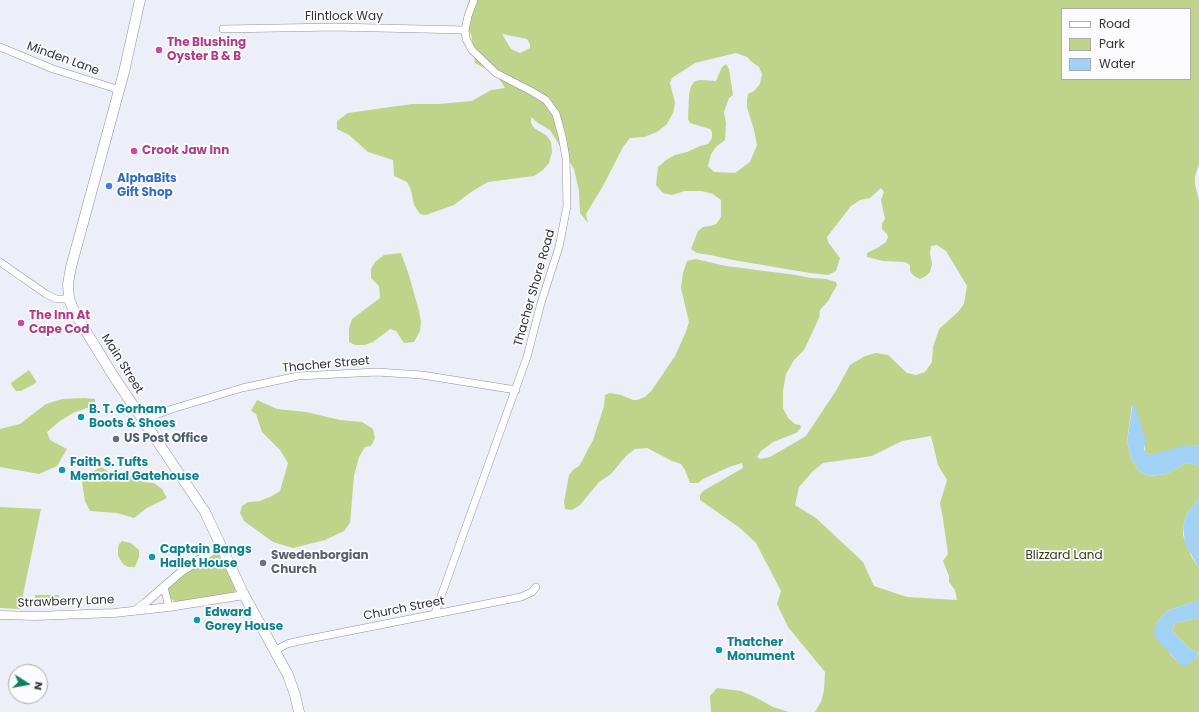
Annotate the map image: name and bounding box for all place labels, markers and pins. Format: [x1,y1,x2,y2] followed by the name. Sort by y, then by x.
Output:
[167,36,246,64] place label: The Blushing Oyster B & B
[154,45,164,55] marker: The Blushing Oyster B & B
[142,144,229,158] place label: Crook Jaw Inn
[129,146,139,156] marker: Crook Jaw Inn
[117,172,177,200] place label: AlphaBits Gift Shop
[104,181,114,191] marker: AlphaBits Gift Shop
[29,309,90,337] place label: The Inn At Cape Cod
[16,318,26,328] marker: The Inn At Cape Cod
[89,403,176,431] place label: B. T. Gorham Boots & Shoes
[76,412,86,422] marker: B. T. Gorham Boots & Shoes
[124,432,208,446] place label: US Post Office
[111,434,121,444] marker: US Post Office
[70,456,199,484] place label: Faith S. Tufts Memorial Gatehouse
[57,465,67,475] marker: Faith S. Tufts Memorial Gatehouse
[160,543,252,571] place label: Captain Bangs Hallet House
[271,549,369,577] place label: Swedenborgian Church
[147,552,157,562] marker: Captain Bangs Hallet House
[258,558,268,568] marker: Swedenborgian Church
[205,606,283,634] place label: Edward Gorey House
[192,615,202,625] marker: Edward Gorey House
[727,636,795,664] place label: Thatcher Monument
[714,645,724,655] marker: Thatcher Monument

